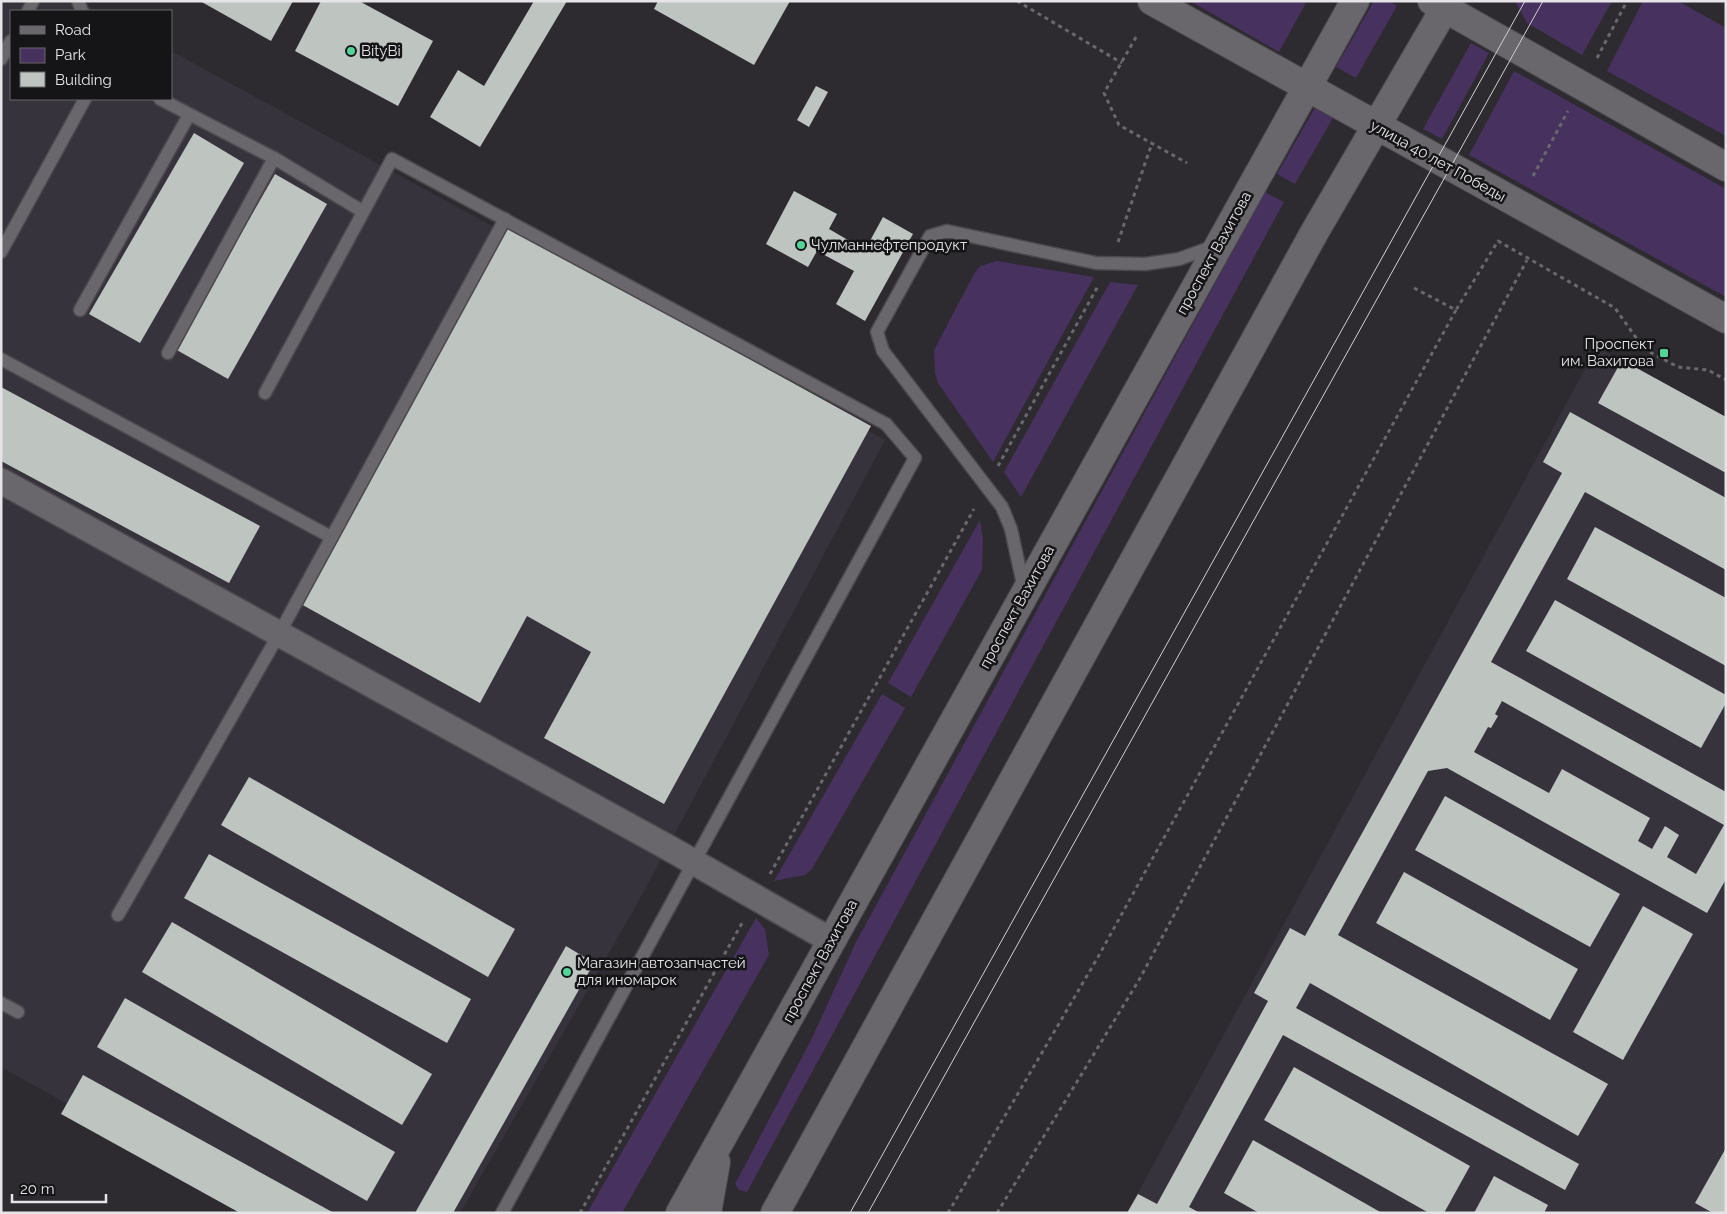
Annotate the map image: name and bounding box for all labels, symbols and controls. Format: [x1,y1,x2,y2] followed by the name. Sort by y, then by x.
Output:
[10,10,172,100] legend
[55,21,91,39] text: Road
[361,42,401,60] place label: BityBi
[345,45,357,57] marker: BityBi
[55,46,86,64] text: Park
[55,71,112,89] text: Building
[1367,116,1509,206] street label: улица 40 лет Победы
[1173,188,1255,318] street label: проспект Вахитова
[811,236,967,254] place label: Чулманнефтепродукт
[795,239,807,251] marker: Чулманнефтепродукт
[1561,335,1654,370] place label: Проспект им. Вахитова
[1658,347,1670,359] marker: Проспект им. Вахитова
[976,542,1058,672] street label: проспект Вахитова
[779,896,861,1026] street label: проспект Вахитова
[577,954,746,989] place label: Магазин автозапчастей для иномарок
[561,966,573,978] marker: Магазин автозапчастей для иномарок
[12,1172,106,1204] scale bar
[20,1180,55,1198] text: 20 m

